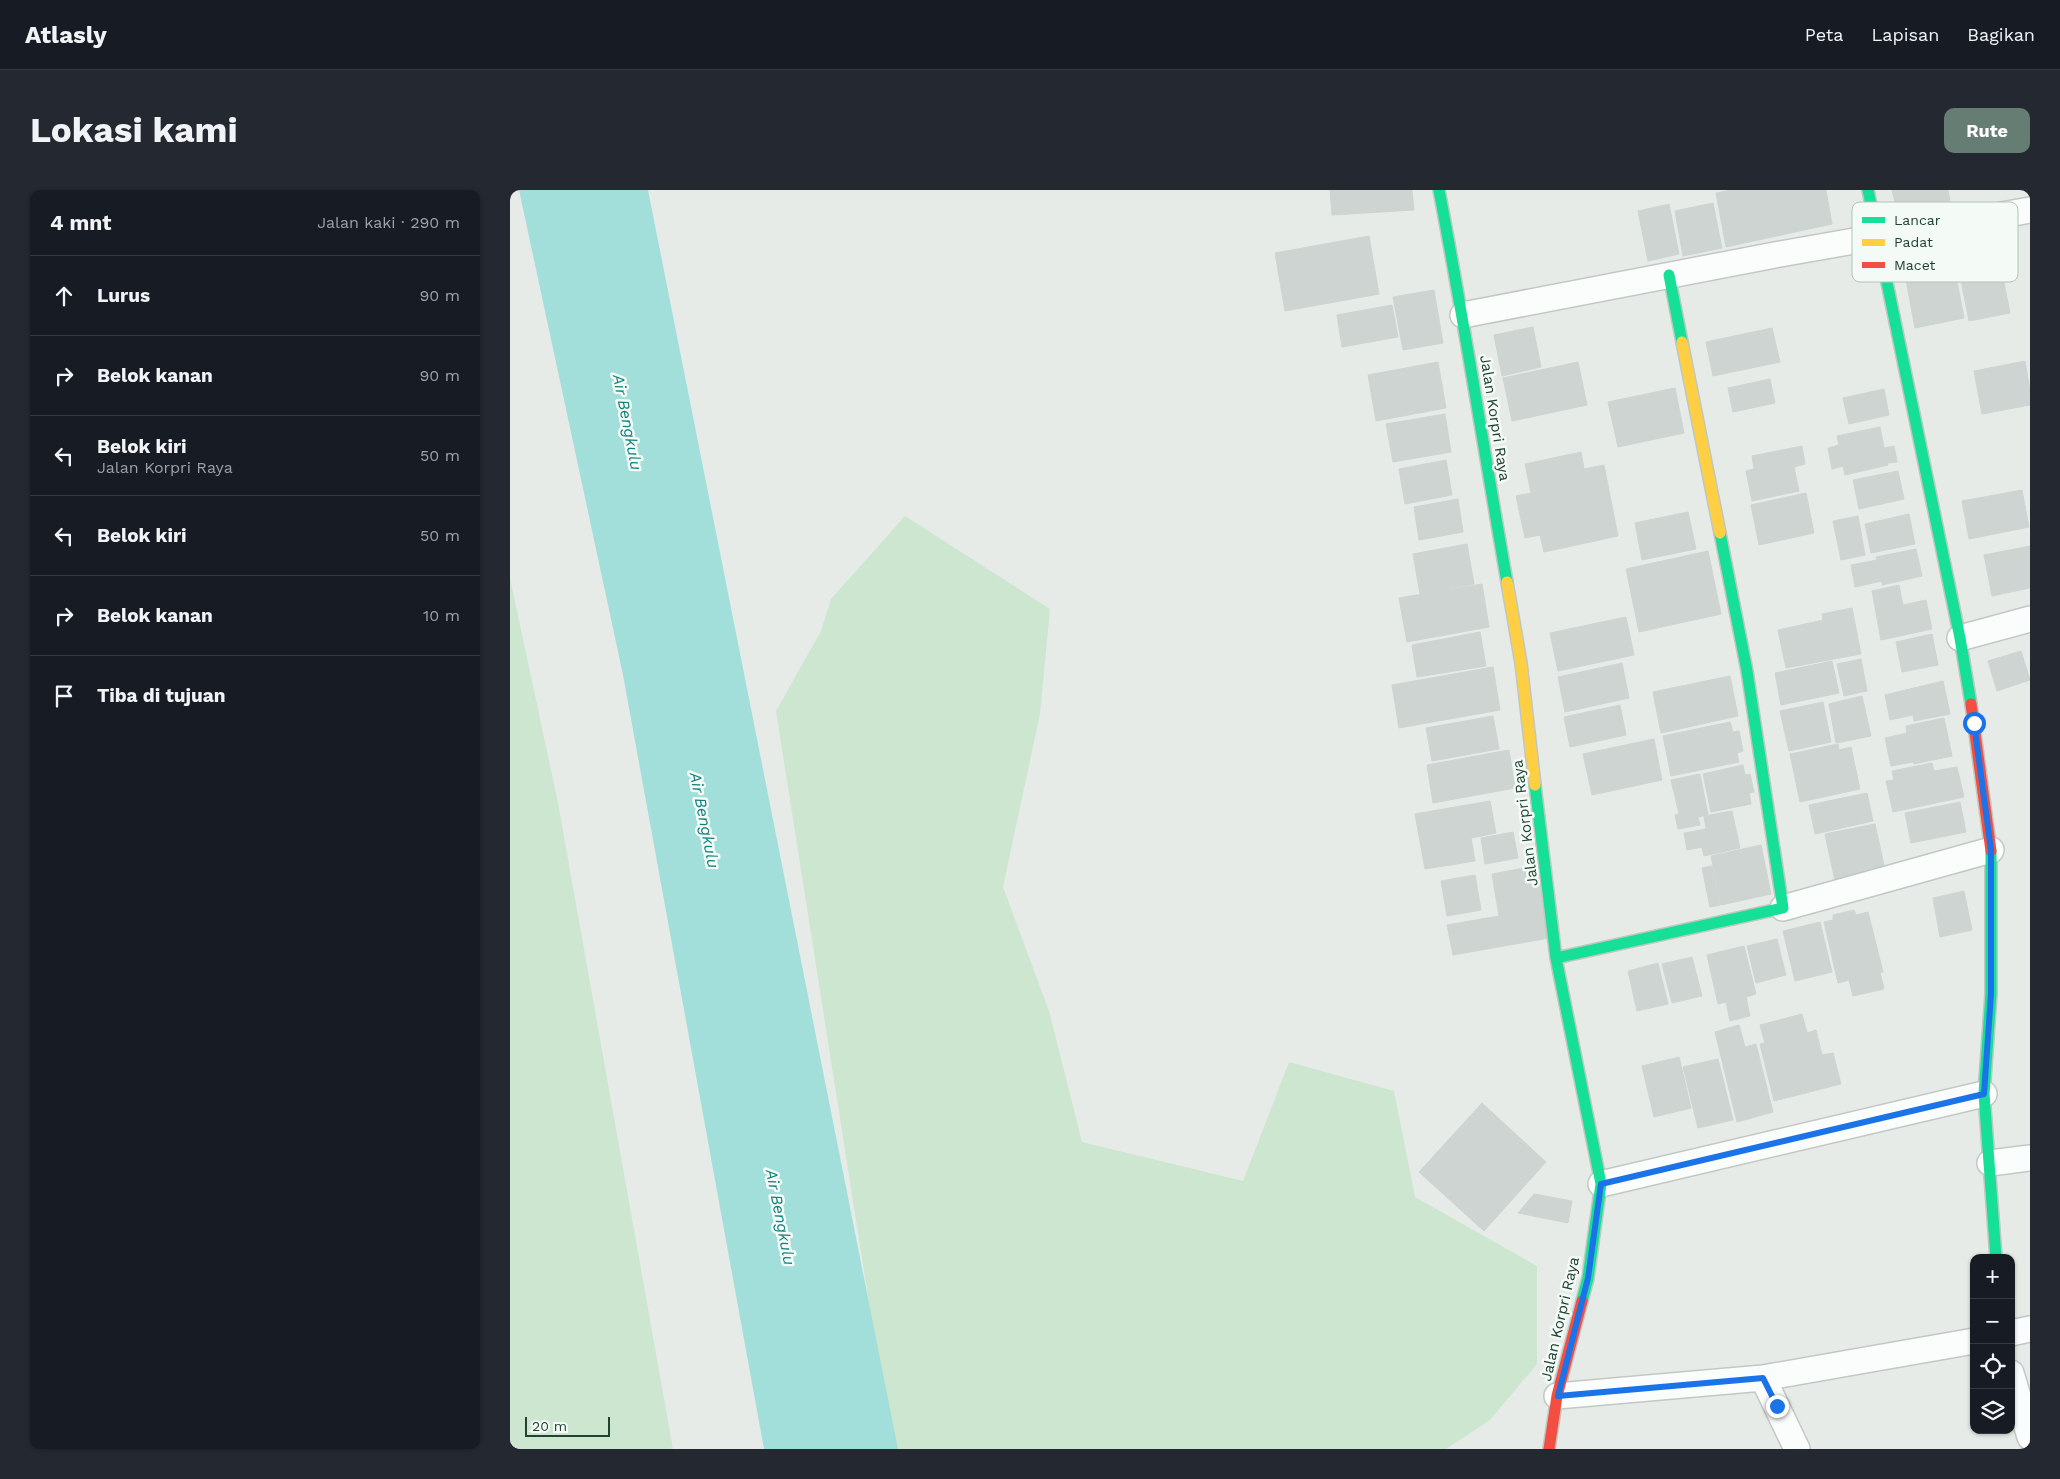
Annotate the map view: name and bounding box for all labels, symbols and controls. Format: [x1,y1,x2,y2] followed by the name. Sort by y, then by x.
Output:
[25,21,107,49] text: Atlasly
[1805,24,1843,45] text: Peta
[1871,24,1939,45] text: Lapisan
[1967,24,2035,45] text: Bagikan
[1944,108,2030,153] button: Rute
[30,109,238,151] text: Lokasi kami
[1852,202,2018,282] legend
[50,210,111,235] text: 4 mnt
[1894,212,1941,228] text: Lancar
[317,213,460,232] text: Jalan kaki · 290 m
[1894,234,1933,250] text: Padat
[1894,257,1936,273] text: Macet
[50,282,78,310] icon: ahead
[97,284,150,307] text: Lurus
[419,286,460,305] text: 90 m
[1476,354,1514,483] street label: Jalan Korpri Raya
[50,362,78,390] icon: right
[97,364,213,387] text: Belok kanan
[419,366,460,385] text: 90 m
[609,372,646,472] water label: Air Bengkulu
[97,435,187,458] text: Belok kiri
[50,442,78,470] icon: left
[420,446,460,465] text: 50 m
[97,458,233,477] text: Jalan Korpri Raya
[50,522,78,550] icon: left
[97,524,187,547] text: Belok kiri
[420,526,460,545] text: 50 m
[50,602,78,630] icon: right
[97,604,213,627] text: Belok kanan
[423,606,460,625] text: 10 m
[50,682,78,710] icon: arrive
[97,684,226,707] text: Tiba di tujuan
[1963,712,1986,735] route start
[1508,758,1542,887] street label: Jalan Korpri Raya
[686,770,723,870] water label: Air Bengkulu
[762,1167,799,1267] water label: Air Bengkulu
[1970,1254,2015,1434] map controls
[1970,1254,2015,1299] button: +
[1537,1255,1583,1383] street label: Jalan Korpri Raya
[1970,1299,2015,1344] button: −
[1970,1344,2015,1389] button: locate
[1970,1389,2015,1434] button: layers
[1766,1395,1789,1418] route end
[525,1414,610,1437] scale bar
[532,1418,567,1434] text: 20 m

